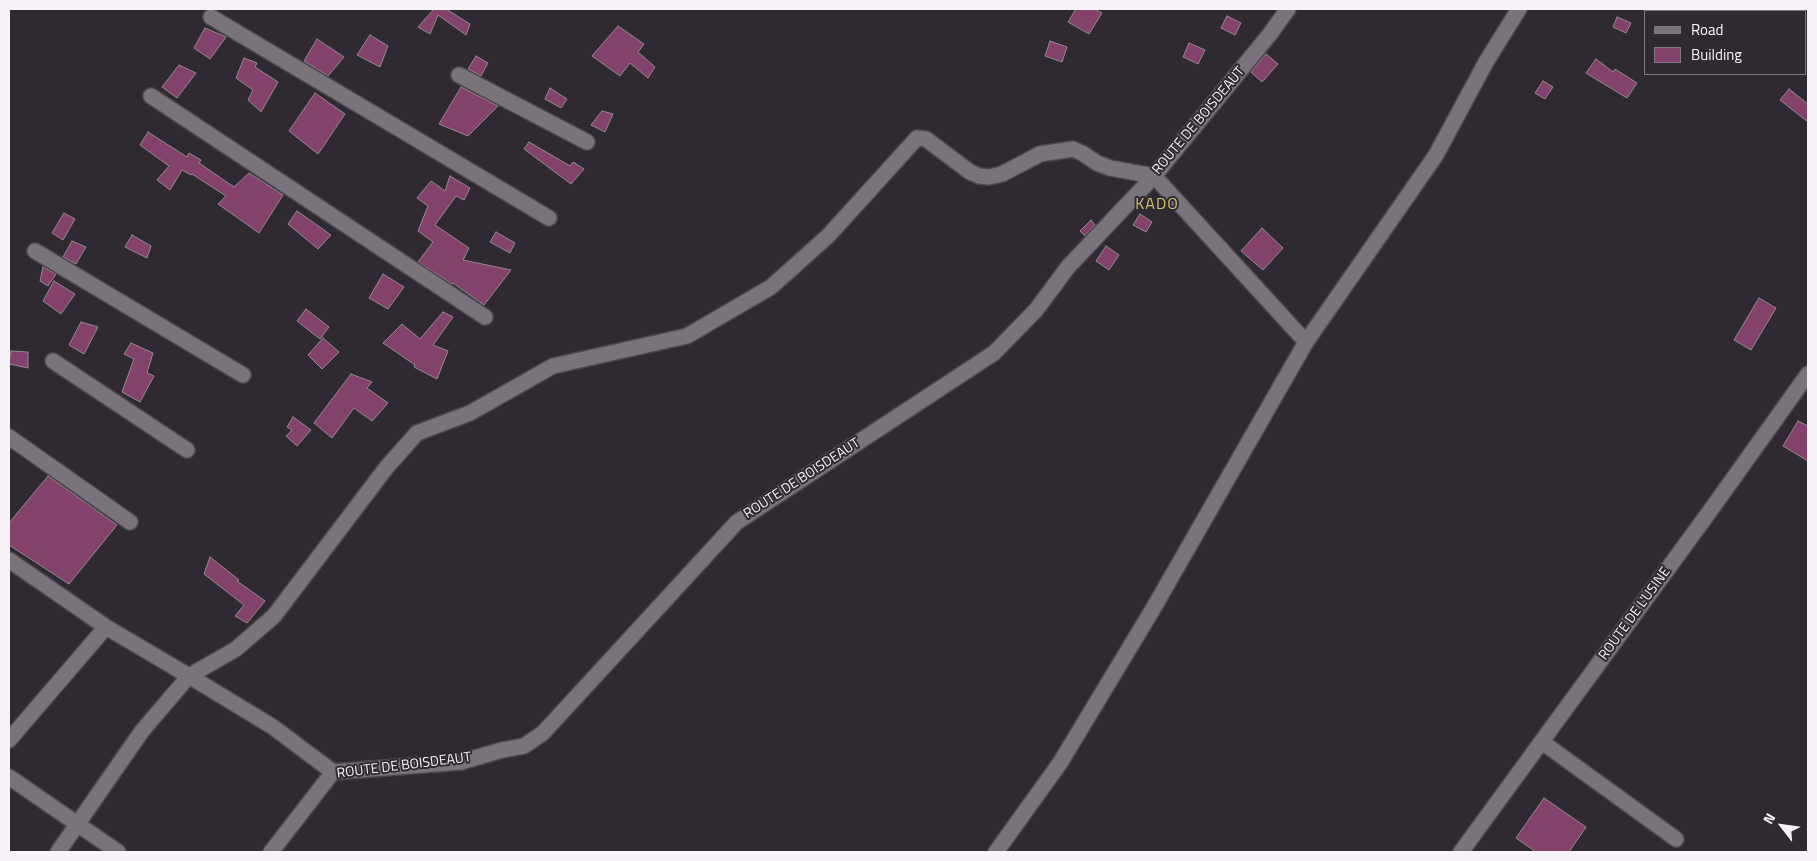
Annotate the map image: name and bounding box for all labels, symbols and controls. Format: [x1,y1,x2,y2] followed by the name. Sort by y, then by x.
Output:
[1644,10,1807,75] legend
[1691,18,1723,41] text: Road
[1691,43,1742,66] text: Building
[1149,64,1249,178] street label: ROUTE DE BOISDEAUT
[1135,195,1179,215] district label: KADO
[741,435,863,523] street label: ROUTE DE BOISDEAUT
[1596,564,1674,664] street label: ROUTE DE L'USINE
[336,749,472,783] street label: ROUTE DE BOISDEAUT
[1757,801,1807,851] north arrow
[1757,809,1780,828] text: N

